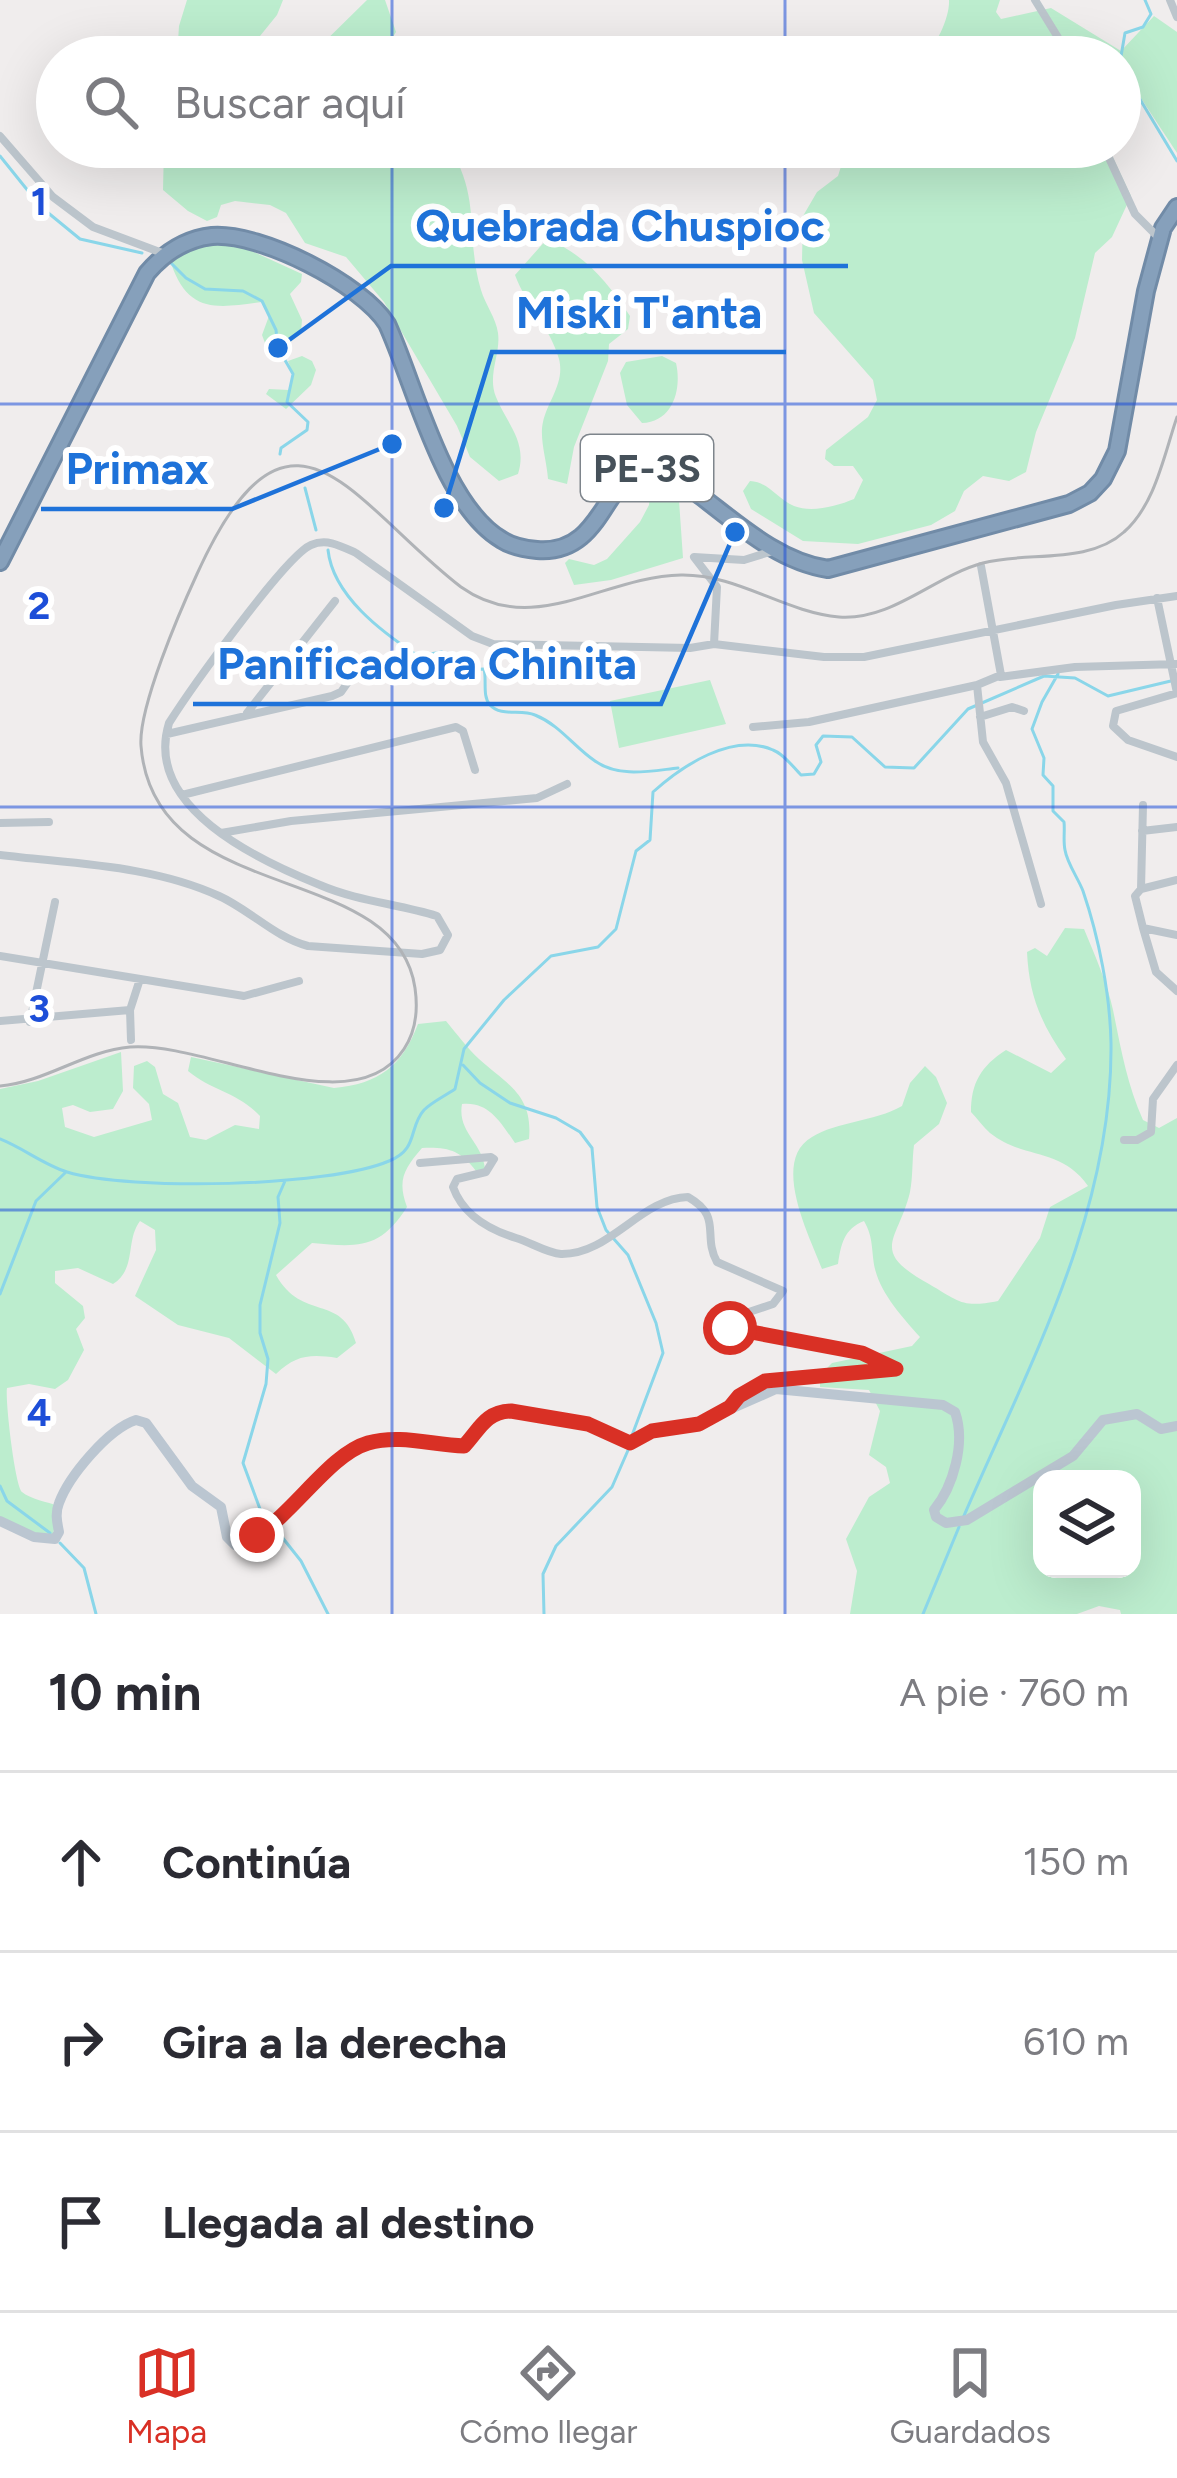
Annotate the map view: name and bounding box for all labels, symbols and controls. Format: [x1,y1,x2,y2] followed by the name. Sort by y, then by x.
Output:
[36,36,1141,168] search box
[78,69,144,135] icon: search
[174,75,406,129] text: Buscar aquí
[31,178,47,225] text: 1
[391,185,848,266] callout: Quebrada Chuspioc
[415,198,825,252] text: Quebrada Chuspioc
[492,271,786,352] callout: Miski T'anta
[516,285,762,339] text: Miski T'anta
[41,428,232,509] callout: Primax
[581,435,713,501] road number: PE-3S
[65,441,209,495] text: Primax
[28,582,50,629] text: 2
[193,623,661,704] callout: Panificadora Chinita
[217,636,637,690] text: Panificadora Chinita
[28,985,50,1032] text: 3
[703,1301,757,1355] route start
[27,1389,51,1436] text: 4
[1033,1470,1141,1578] map controls
[1033,1470,1141,1578] button: layers
[230,1508,284,1562] route end
[48,1662,202,1723] text: 10 min
[900,1669,1129,1716] text: A pie · 760 m
[48,1829,114,1895] icon: ahead
[162,1835,351,1889] text: Continúa
[1023,1838,1129,1885] text: 150 m
[48,2009,114,2075] icon: right
[162,2015,507,2069] text: Gira a la derecha
[1023,2018,1129,2065] text: 610 m
[48,2189,114,2255] icon: arrive
[162,2195,535,2249] text: Llegada al destino
[126,2340,207,2451] tab: Mapa
[459,2340,637,2451] tab: Cómo llegar
[889,2340,1051,2451] tab: Guardados

